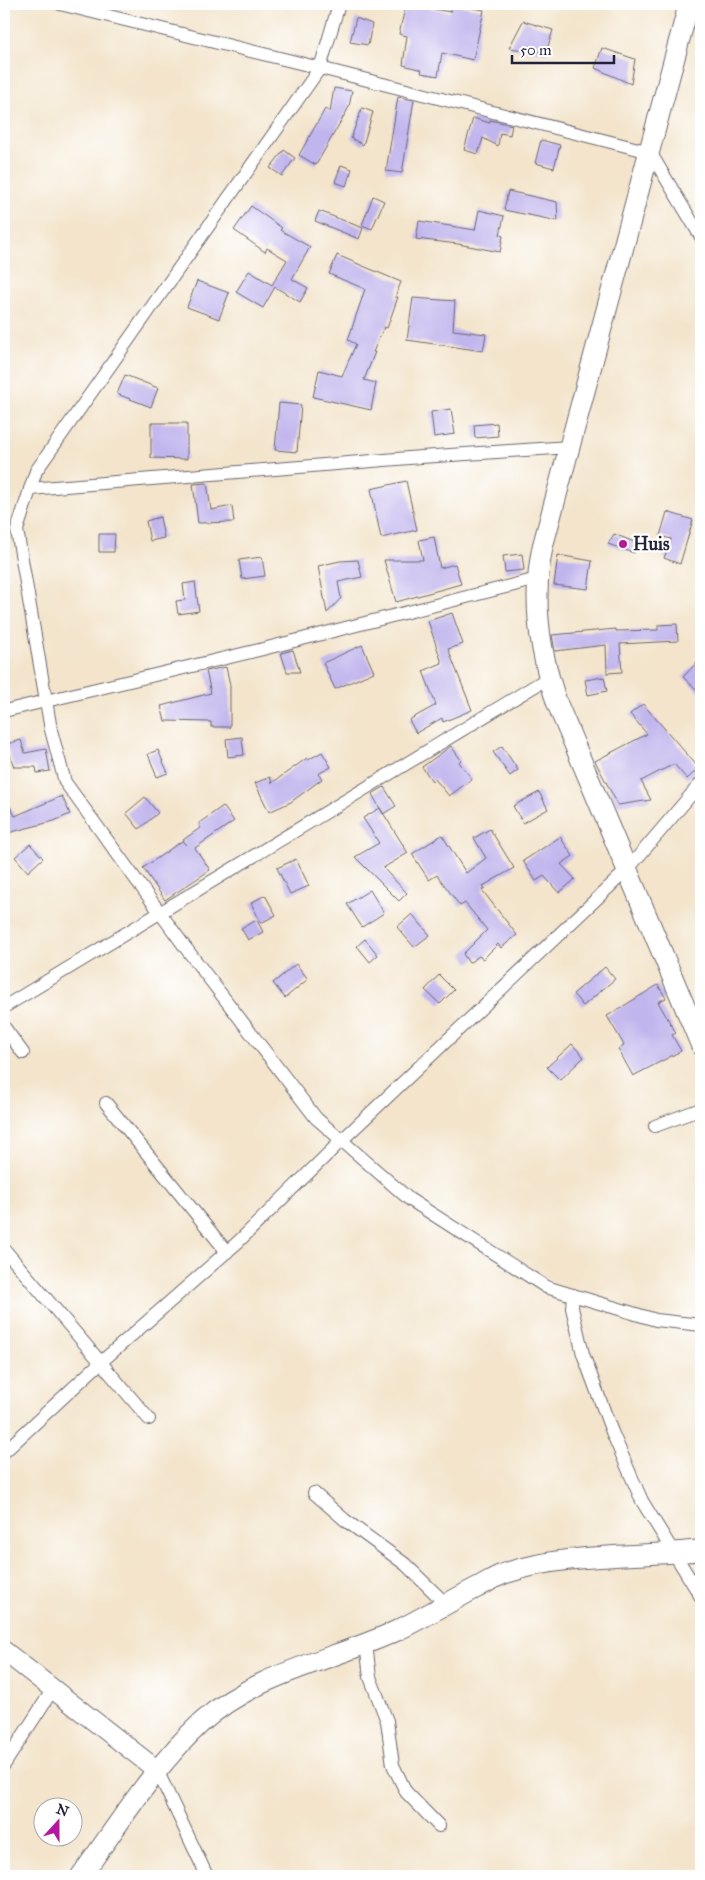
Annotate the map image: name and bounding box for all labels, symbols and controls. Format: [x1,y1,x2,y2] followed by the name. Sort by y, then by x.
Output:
[512,32,615,64] scale bar
[520,41,552,59] text: 50 m
[633,533,670,555] place label: Huis
[617,538,629,550] marker: Huis
[32,1798,82,1848] north arrow
[54,1800,71,1820] text: N

